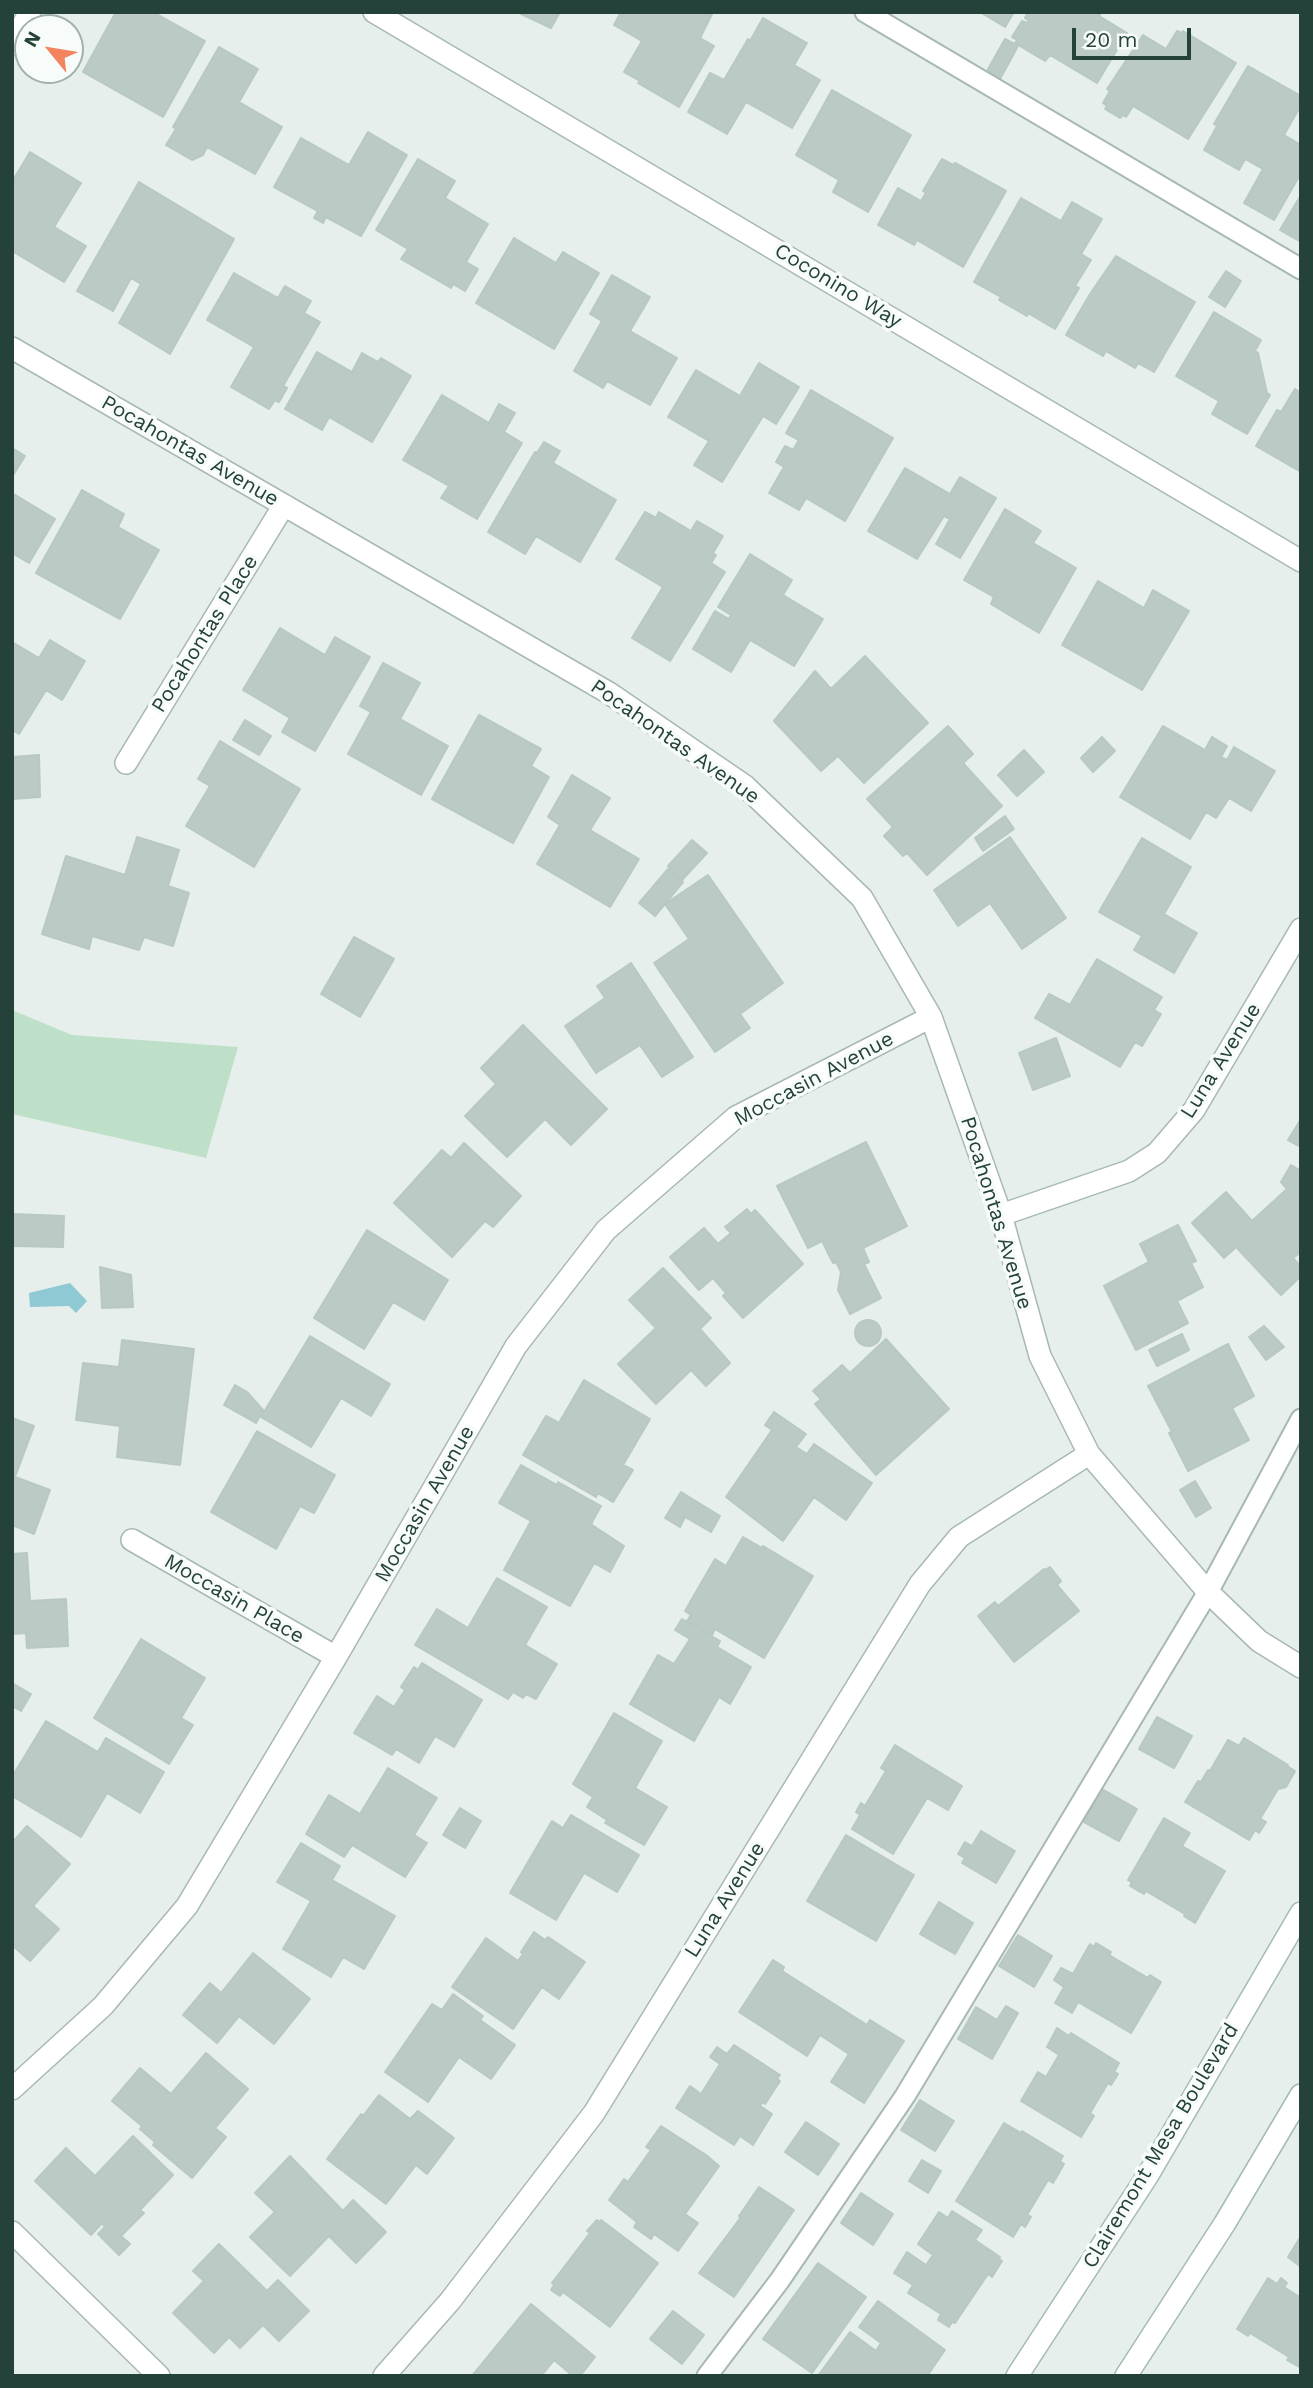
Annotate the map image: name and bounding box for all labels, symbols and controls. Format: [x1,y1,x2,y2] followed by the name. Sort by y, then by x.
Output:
[14,14,84,84] north arrow
[1075,14,1194,58] scale bar
[19,27,46,51] text: N
[1085,27,1137,52] text: 20 m
[770,238,906,334] street label: Coconino Way
[97,390,283,512] street label: Pocahontas Avenue
[146,550,264,718] street label: Pocahontas Place
[586,674,764,810] street label: Pocahontas Avenue
[1175,999,1267,1123] street label: Luna Avenue
[730,1026,898,1132] street label: Moccasin Avenue
[955,1113,1037,1313] street label: Pocahontas Avenue
[370,1421,480,1587] street label: Moccasin Avenue
[159,1549,309,1649] street label: Moccasin Place
[679,1838,771,1962] street label: Luna Avenue
[1078,2019,1244,2273] street label: Clairemont Mesa Boulevard

